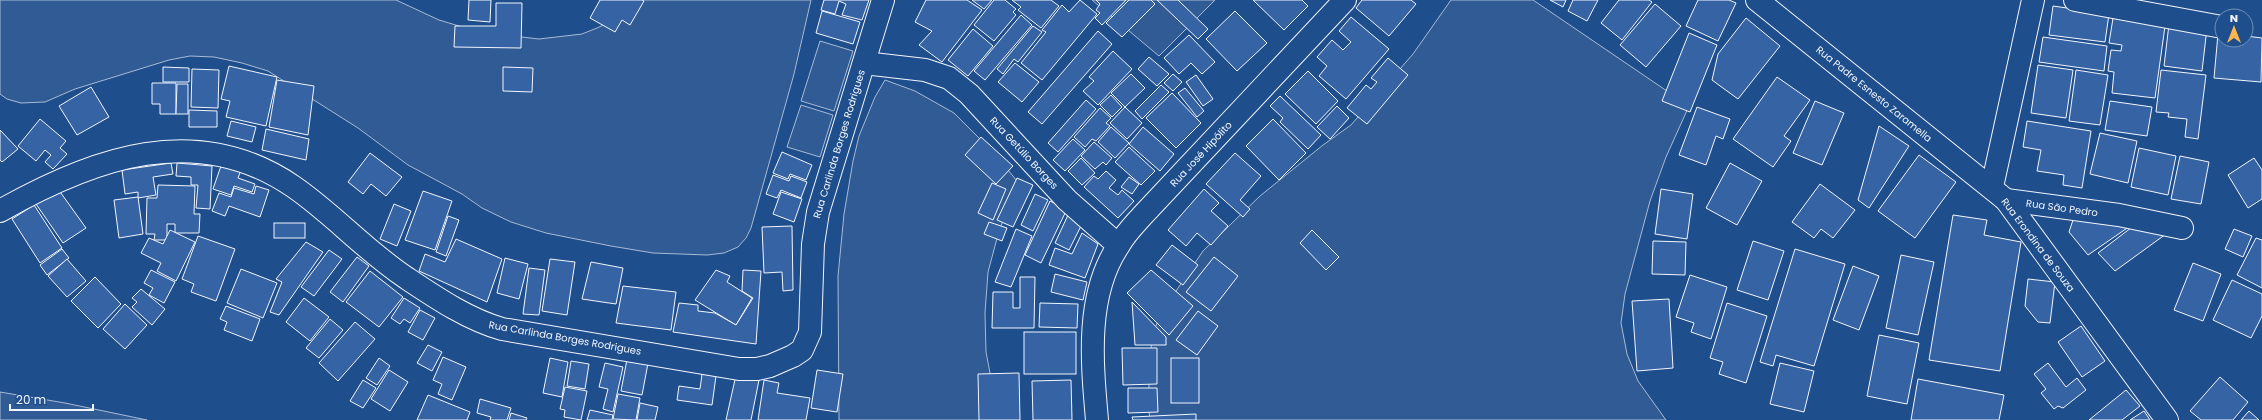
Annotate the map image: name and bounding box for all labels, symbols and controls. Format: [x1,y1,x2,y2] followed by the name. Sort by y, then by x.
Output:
[2214,8,2254,48] north arrow
[2230,10,2238,26] text: N
[1813,42,1935,146] street label: Rua Padre Esnesto Zaramella
[809,68,869,220] street label: Rua Carlinda Borges Rodrigues
[986,113,1062,193] street label: Rua Getúlio Borges
[1166,118,1236,190] street label: Rua José Hipólito
[1998,195,2078,295] street label: Rua Erondina de Souza
[2025,196,2099,220] street label: Rua São Pedro
[487,317,643,359] street label: Rua Carlinda Borges Rodrigues
[10,386,93,412] scale bar
[16,391,46,408] text: 20 m

